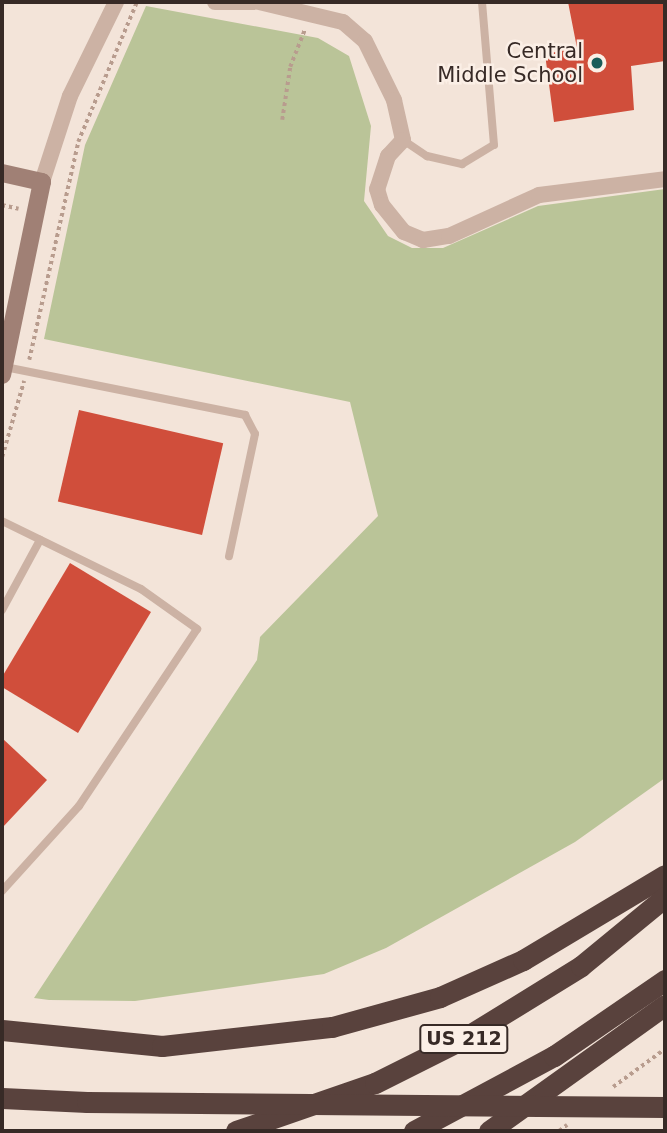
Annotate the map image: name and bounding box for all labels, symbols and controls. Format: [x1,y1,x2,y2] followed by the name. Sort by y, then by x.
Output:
[437,38,583,88] place label: Central Middle School
[589,55,605,71] marker: Central Middle School
[419,1023,510,1054] road number: US 212

